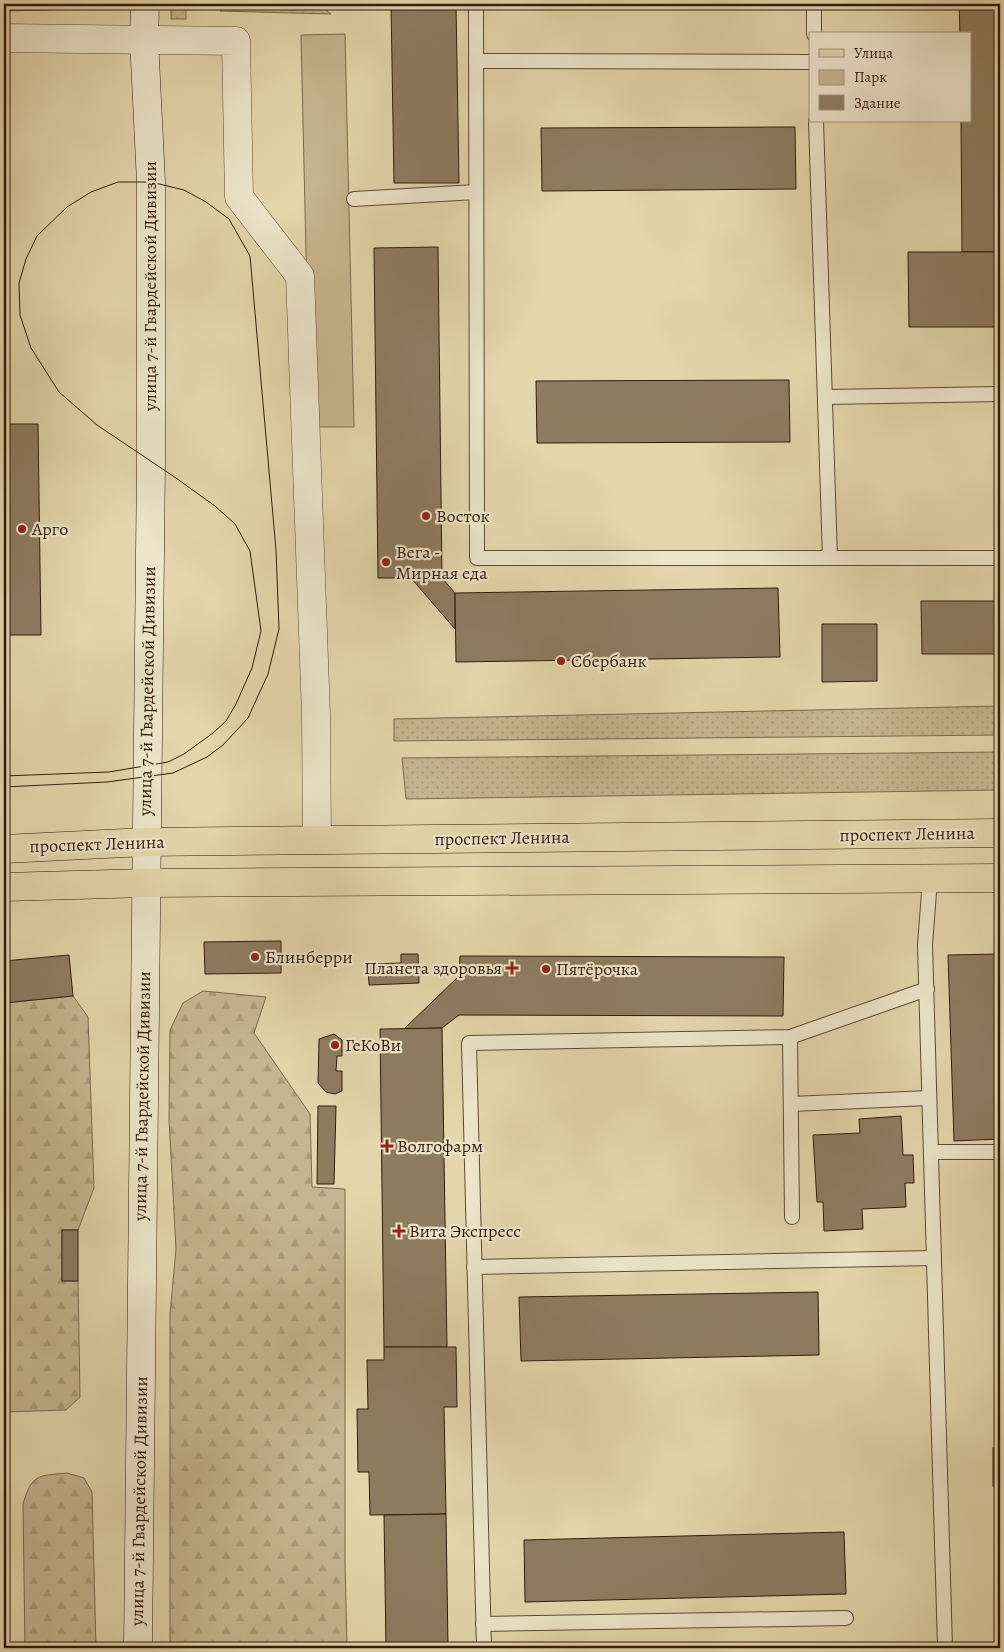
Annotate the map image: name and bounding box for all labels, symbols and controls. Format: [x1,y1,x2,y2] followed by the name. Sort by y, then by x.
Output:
[809,32,972,122] legend
[854,43,893,63] text: Улица
[854,67,887,87] text: Парк
[854,93,901,113] text: Здание
[138,161,162,412] street label: улица 7-й Гвардейской Дивизии
[436,504,490,528] place label: Восток
[420,510,432,522] marker: Восток
[31,517,68,541] place label: Арго
[16,523,28,535] marker: Арго
[396,540,488,585] place label: Вега - Мирная еда
[380,556,392,568] marker: Вега - Мирная еда
[133,566,161,817] street label: улица 7-й Гвардейской Дивизии
[571,649,647,673] place label: Сбербанк
[555,655,567,667] marker: Сбербанк
[839,821,976,847] street label: проспект Ленина
[434,825,571,851] street label: проспект Ленина
[29,830,166,858] street label: проспект Ленина
[265,945,353,969] place label: Блинберри
[249,951,261,963] marker: Блинберри
[364,956,502,980] place label: Планета здоровья
[556,957,639,981] place label: Пятёрочка
[506,962,518,974] marker: Планета здоровья
[540,963,552,975] marker: Пятёрочка
[128,971,156,1222] street label: улица 7-й Гвардейской Дивизии
[345,1033,401,1057] place label: ГеКоВи
[329,1039,341,1051] marker: ГеКоВи
[397,1134,483,1158] place label: Волгофарм
[381,1140,393,1152] marker: Волгофарм
[409,1219,521,1243] place label: Вита Экспресс
[393,1225,405,1237] marker: Вита Экспресс
[125,1376,153,1627] street label: улица 7-й Гвардейской Дивизии

